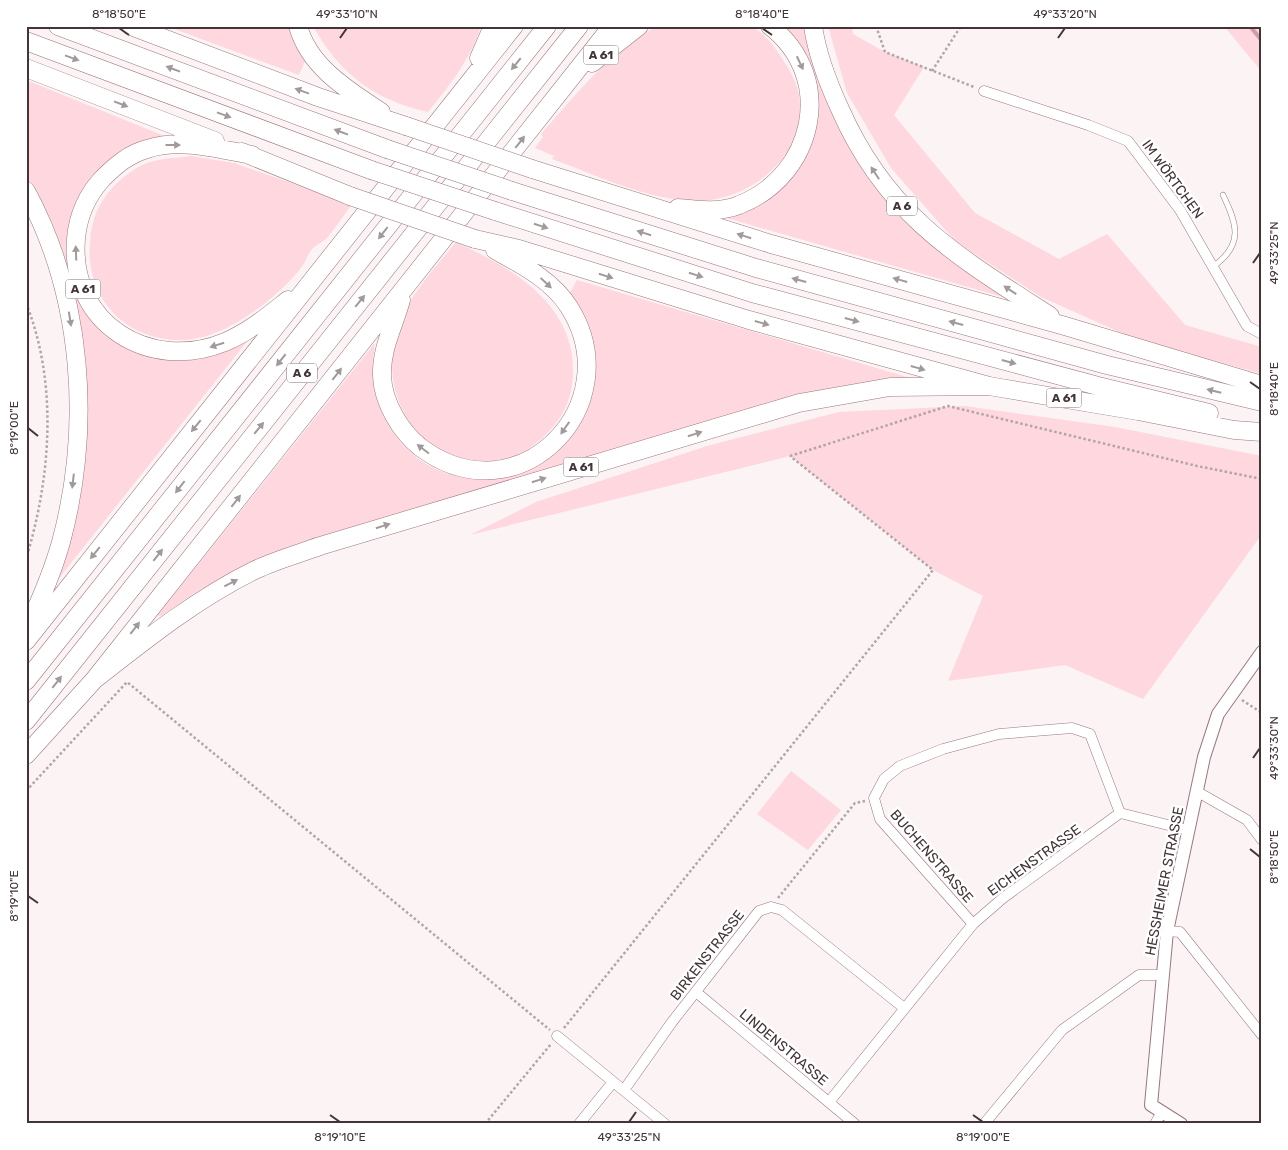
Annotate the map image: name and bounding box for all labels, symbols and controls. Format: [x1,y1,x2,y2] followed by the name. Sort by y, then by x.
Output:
[92,7,146,21] text: 8°18'50"E
[316,7,378,21] text: 49°33'10"N
[735,7,789,21] text: 8°18'40"E
[1033,7,1097,21] text: 49°33'20"N
[584,46,618,64] road number: A 61
[65,54,80,62] one-way arrow
[796,56,804,71] one-way arrow
[511,58,522,71] one-way arrow
[165,65,180,72] one-way arrow
[294,87,309,95] one-way arrow
[113,101,128,108] one-way arrow
[217,111,232,119] one-way arrow
[333,128,348,136] one-way arrow
[515,136,526,149] one-way arrow
[1138,137,1207,222] street label: IM WÖRTCHEN
[166,141,182,149] one-way arrow
[870,166,880,180] one-way arrow
[887,197,917,216] road number: A 6
[1267,221,1281,285] text: 49°33'25"N
[534,222,549,230] one-way arrow
[377,226,388,239] one-way arrow
[636,228,651,236] one-way arrow
[736,232,751,240] one-way arrow
[72,245,80,261] one-way arrow
[599,272,614,280] one-way arrow
[689,272,704,280] one-way arrow
[791,276,806,284] one-way arrow
[893,276,908,284] one-way arrow
[540,277,553,288] one-way arrow
[66,280,100,298] road number: A 61
[1003,285,1017,295] one-way arrow
[355,295,366,308] one-way arrow
[67,311,75,327] one-way arrow
[845,316,860,324] one-way arrow
[948,319,963,327] one-way arrow
[754,320,769,328] one-way arrow
[209,341,224,349] one-way arrow
[276,353,287,366] one-way arrow
[1002,359,1017,367] one-way arrow
[1267,362,1281,416] text: 8°18'40"E
[287,363,317,382] road number: A 6
[910,364,925,372] one-way arrow
[332,367,343,380] one-way arrow
[1207,387,1222,395] one-way arrow
[1046,388,1082,408] road number: A 61
[7,401,21,455] text: 8°19'00"E
[191,419,202,432] one-way arrow
[560,421,570,434] one-way arrow
[253,422,264,435] one-way arrow
[687,429,702,437] one-way arrow
[416,444,430,454] one-way arrow
[564,458,598,477] road number: A 61
[69,473,77,489] one-way arrow
[532,476,547,484] one-way arrow
[175,480,186,493] one-way arrow
[231,495,242,508] one-way arrow
[376,522,391,530] one-way arrow
[89,546,100,559] one-way arrow
[152,549,163,562] one-way arrow
[224,579,238,587] one-way arrow
[130,622,141,635] one-way arrow
[51,676,62,689] one-way arrow
[1267,716,1281,780] text: 49°33'30"N
[1142,805,1187,957] street label: HESSHEIMER STRASSE
[887,806,977,906] street label: BUCHENSTRASSE
[984,821,1084,900] street label: EICHENSTRASSE
[1267,830,1281,884] text: 8°18'50"E
[7,870,21,922] text: 8°19'10"E
[667,907,748,1004] street label: BIRKENSTRASSE
[736,1005,831,1089] street label: LINDENSTRASSE
[314,1130,366,1144] text: 8°19'10"E
[597,1130,661,1144] text: 49°33'25"N
[956,1130,1010,1144] text: 8°19'00"E

